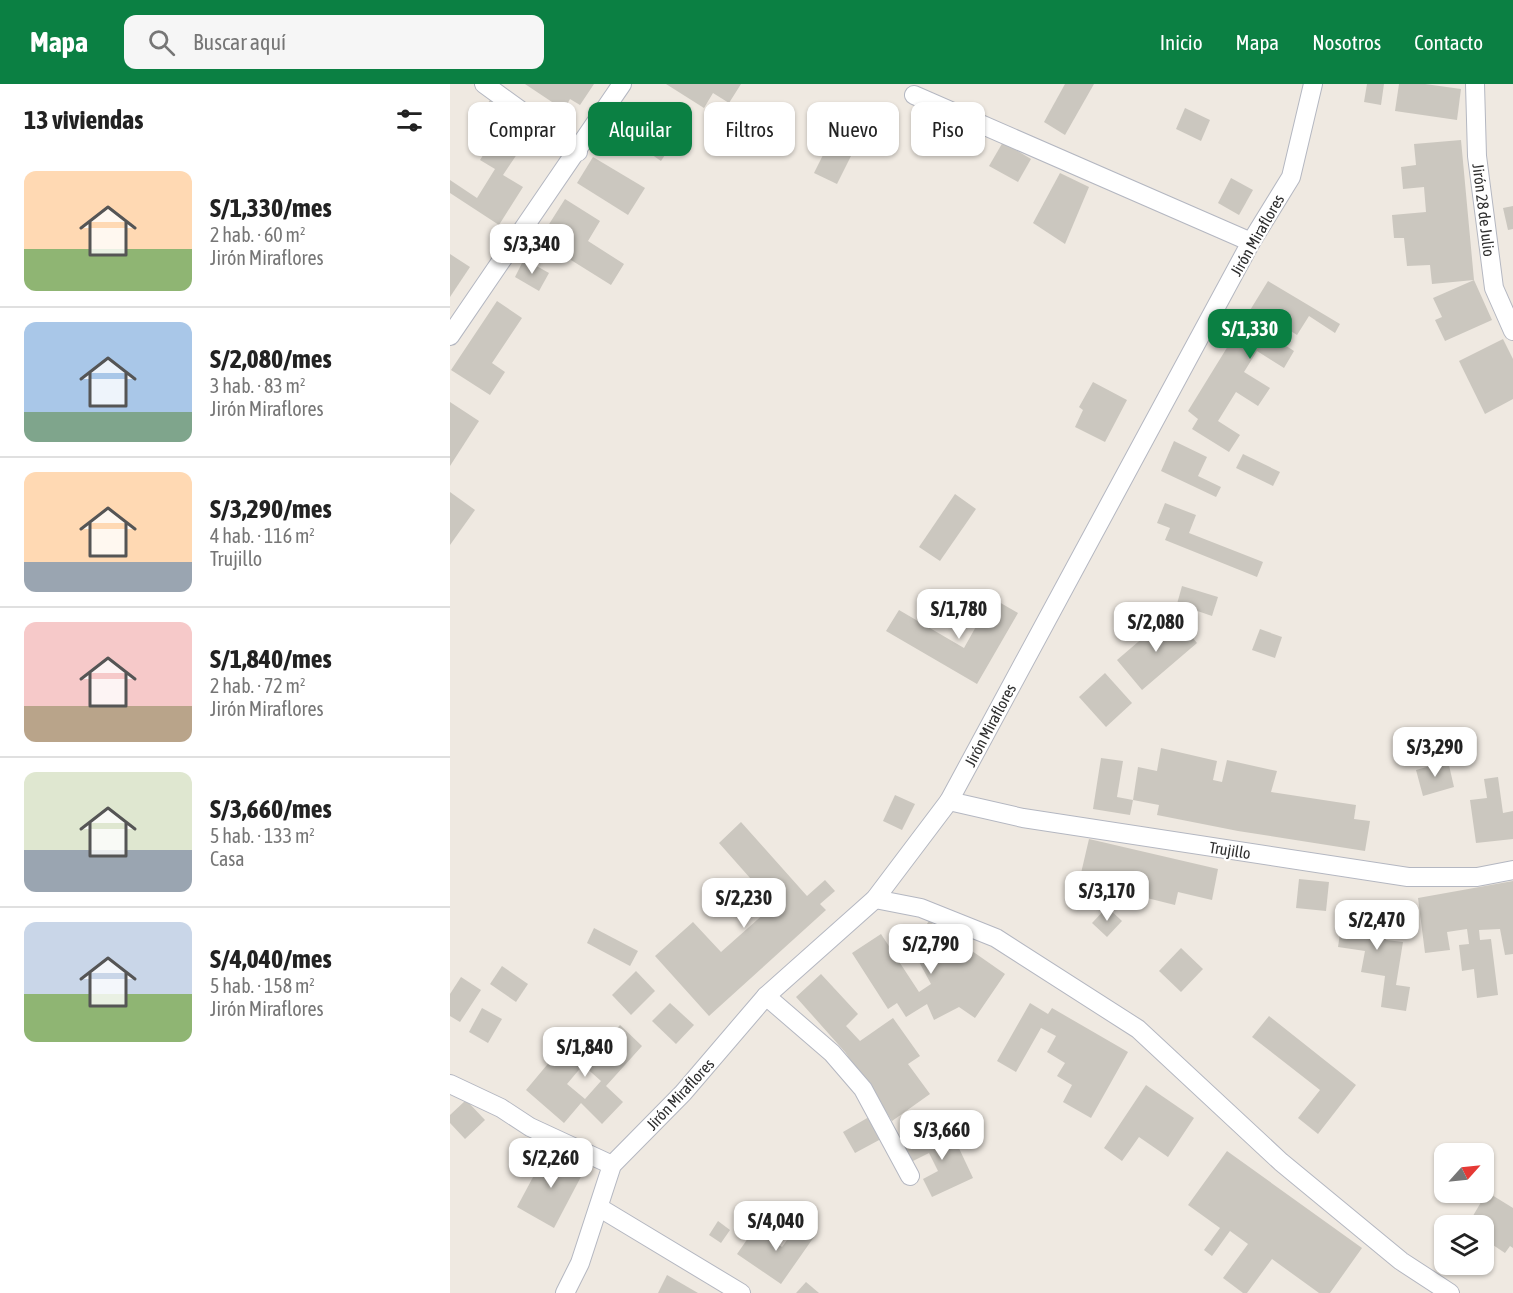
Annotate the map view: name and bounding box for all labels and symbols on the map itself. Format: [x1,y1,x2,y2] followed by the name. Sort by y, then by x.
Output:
[1469,162,1499,258] street label: Jirón 28 de Julio
[1226,191,1288,279] street label: Jirón Miraflores
[477,224,587,275] pin: S/3,340
[1195,309,1305,360] pin: S/1,330
[904,589,1014,640] pin: S/1,780
[1101,602,1211,653] pin: S/2,080
[961,680,1019,769] street label: Jirón Miraflores
[1380,727,1490,778] pin: S/3,290
[1208,838,1252,863] street label: Trujillo
[1052,871,1162,922] pin: S/3,170
[689,878,799,929] pin: S/2,230
[1322,900,1432,951] pin: S/2,470
[876,924,986,975] pin: S/2,790
[530,1027,640,1078] pin: S/1,840
[642,1054,718,1133] street label: Jirón Miraflores
[887,1110,997,1161] pin: S/3,660
[496,1138,606,1189] pin: S/2,260
[1434,1143,1494,1203] north arrow
[721,1201,831,1252] pin: S/4,040

